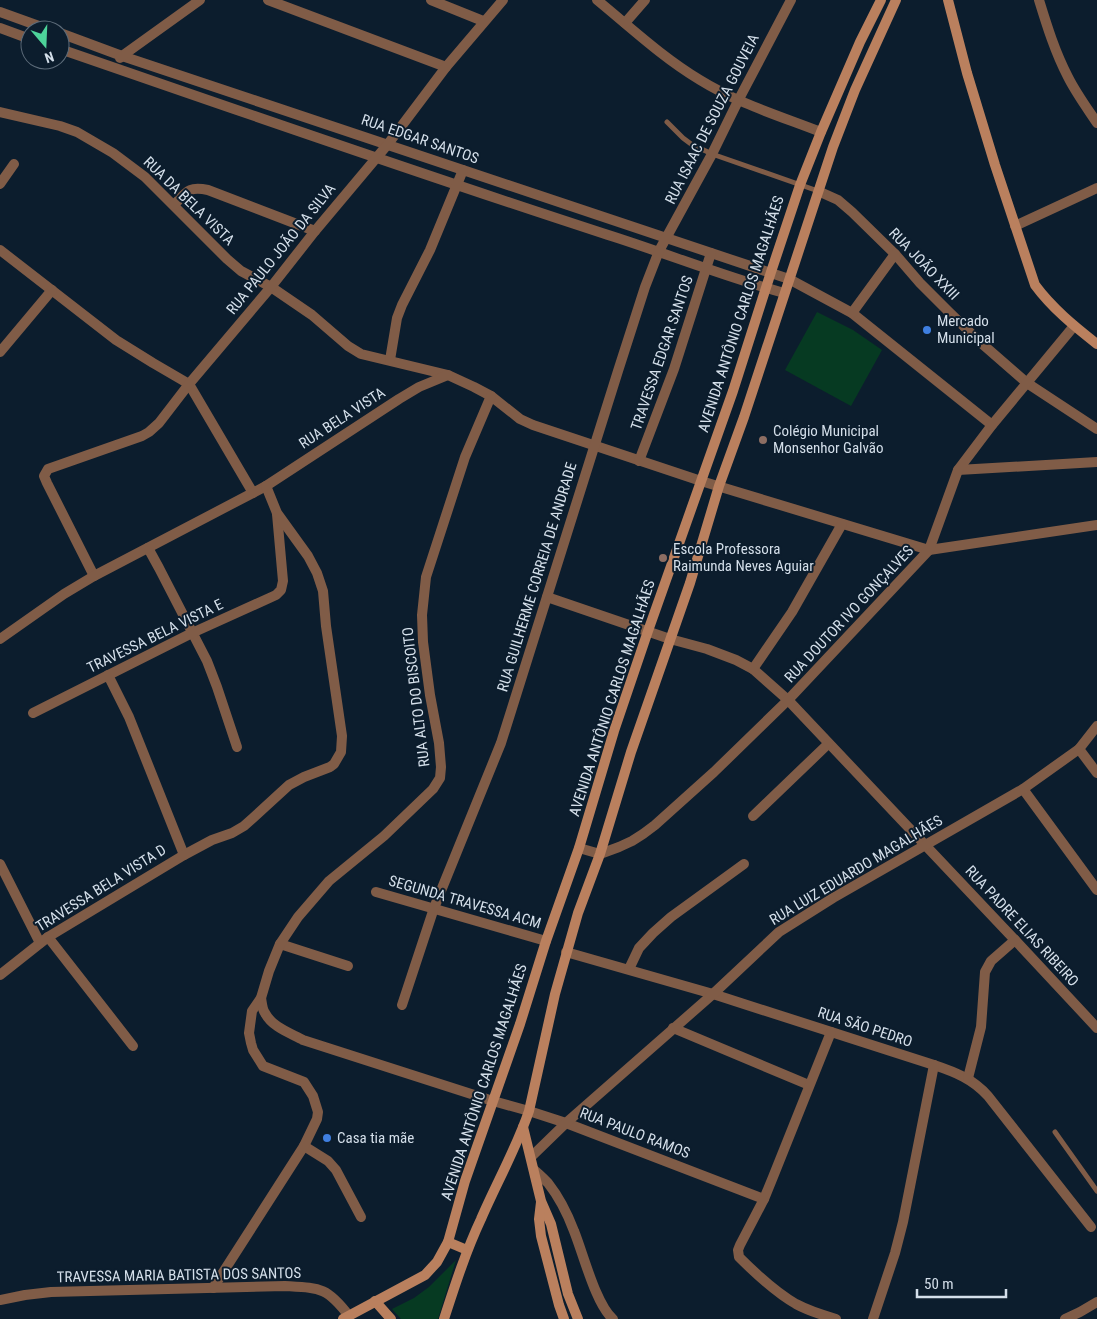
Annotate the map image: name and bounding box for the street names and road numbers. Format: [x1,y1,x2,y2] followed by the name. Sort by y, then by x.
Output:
[661,31,763,207] street label: RUA ISAAC DE SOUZA GOUVEIA
[359,110,481,168] street label: RUA EDGAR SANTOS
[140,153,239,249] street label: RUA DA BELA VISTA
[223,180,340,318] street label: RUA PAULO JOÃO DA SILVA
[694,193,788,434] street label: AVENIDA ANTÔNIO CARLOS MAGALHÃES
[885,224,963,304] street label: RUA JOÃO XXIII
[627,273,697,433] street label: TRAVESSA EDGAR SANTOS
[296,383,389,453] street label: RUA BELA VISTA
[493,460,581,694] street label: RUA GUILHERME CORREIA DE ANDRADE
[781,542,917,686] street label: RUA DOUTOR IVO GONÇALVES
[565,577,659,818] street label: AVENIDA ANTÔNIO CARLOS MAGALHÃES
[84,595,226,677] street label: TRAVESSA BELA VISTA E
[399,626,433,768] street label: RUA ALTO DO BISCOITO
[766,811,946,929] street label: RUA LUIZ EDUARDO MAGALHÃES
[33,841,169,935] street label: TRAVESSA BELA VISTA D
[961,862,1083,990] street label: RUA PADRE ELIAS RIBEIRO
[387,872,543,932] street label: SEGUNDA TRAVESSA ACM
[437,961,531,1202] street label: AVENIDA ANTÔNIO CARLOS MAGALHÃES
[815,1003,915,1051] street label: RUA SÃO PEDRO
[577,1104,693,1162] street label: RUA PAULO RAMOS
[57,1264,302,1286] street label: TRAVESSA MARIA BATISTA DOS SANTOS

